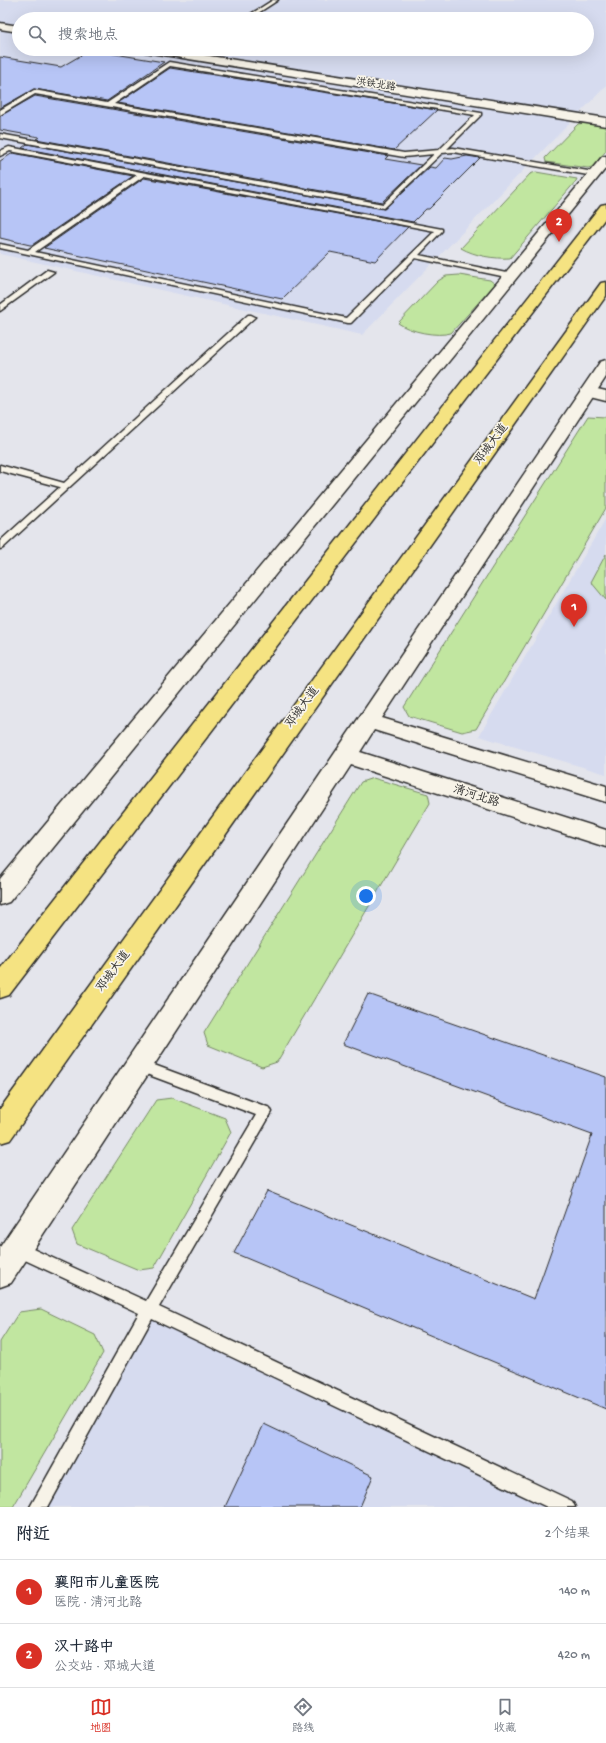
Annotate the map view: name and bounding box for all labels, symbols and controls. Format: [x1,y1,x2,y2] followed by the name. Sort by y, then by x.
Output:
[12,12,594,56] search box
[26,23,48,45] icon: search
[58,27,118,45] text: 搜索地点
[355,75,397,94] street label: 洪铁北路
[546,209,572,242] pin: 2
[471,421,512,469] street label: 邓城大道
[561,594,587,627] pin: 1
[282,684,323,732] street label: 邓城大道
[451,782,501,811] street label: 清河北路
[356,886,376,906] your location
[93,948,134,996] street label: 邓城大道
[16,1526,50,1546] text: 附近
[545,1527,590,1542] text: 2个结果
[54,1575,159,1593] text: 襄阳市儿童医院
[26,1584,32,1599] text: 1
[559,1584,590,1599] text: 140 m
[54,1596,142,1611] text: 医院 · 清河北路
[54,1639,114,1657] text: 汉十路中
[26,1648,32,1663] text: 2
[558,1648,590,1663] text: 420 m
[54,1660,155,1675] text: 公交站 · 邓城大道
[90,1696,112,1735] tab: 地图
[292,1696,314,1735] tab: 路线
[494,1696,516,1735] tab: 收藏

